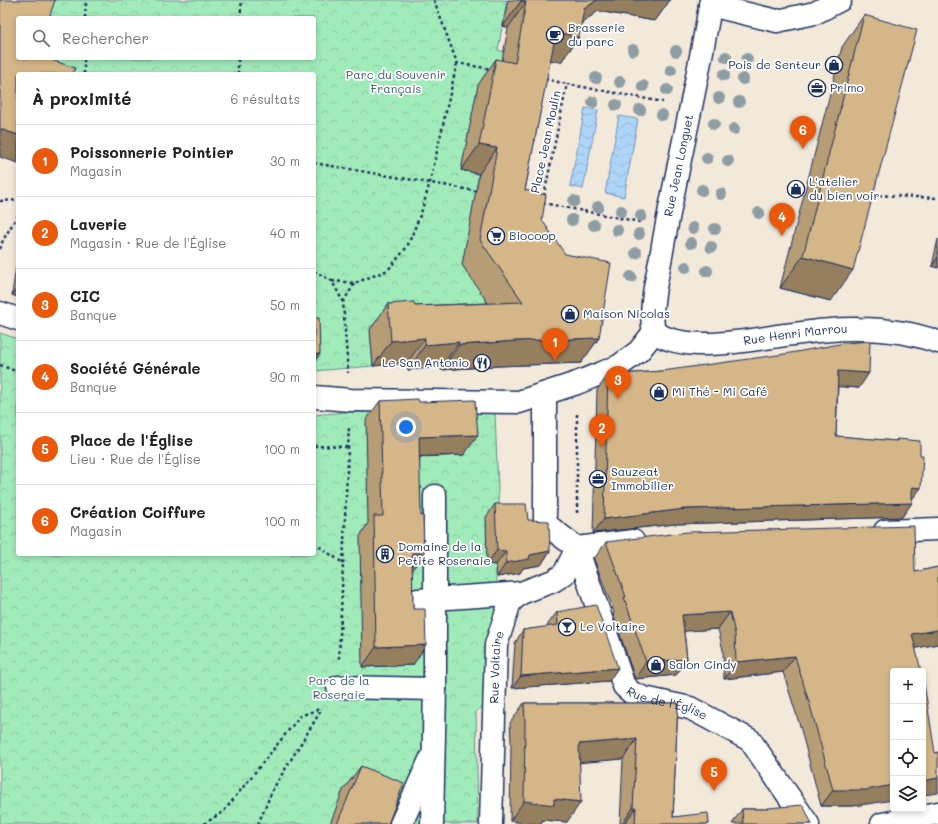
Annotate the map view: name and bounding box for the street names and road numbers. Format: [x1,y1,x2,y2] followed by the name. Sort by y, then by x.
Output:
[526,89,564,195] street label: Place Jean Moulin
[660,113,696,218] street label: Rue Jean Longuet
[742,320,848,348] street label: Rue Henri Marrou
[485,628,507,704] street label: Rue Voltaire
[623,683,711,723] street label: Rue de l'Église

